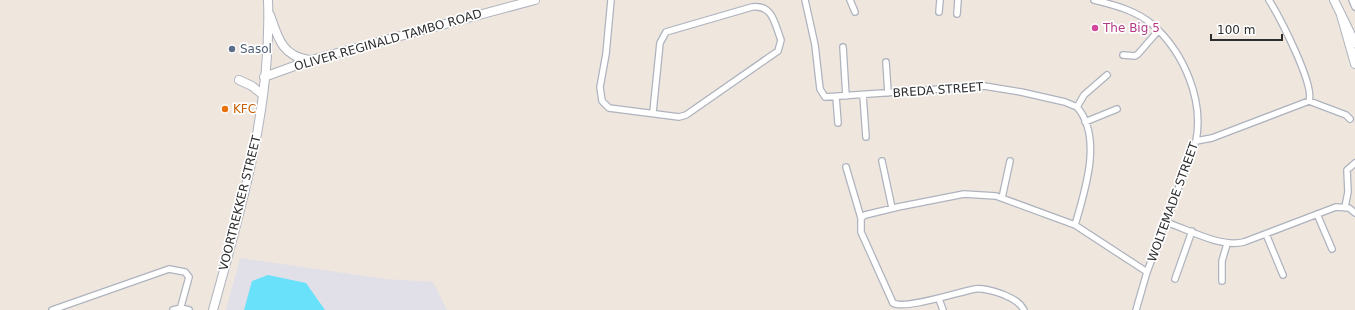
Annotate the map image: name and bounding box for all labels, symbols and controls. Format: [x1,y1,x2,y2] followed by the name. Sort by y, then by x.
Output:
[293,6,483,74] street label: OLIVER REGINALD TAMBO ROAD
[1211,16,1282,42] scale bar
[1102,21,1160,35] place label: The Big 5
[1090,23,1100,33] marker: The Big 5
[1217,23,1255,37] text: 100 m
[240,42,272,56] place label: Sasol
[227,44,237,54] marker: Sasol
[892,80,985,100] street label: BREDA STREET
[233,102,256,116] place label: KFC
[220,104,230,114] marker: KFC
[216,133,264,272] street label: VOORTREKKER STREET
[1145,140,1201,264] street label: WOLTEMADE STREET

